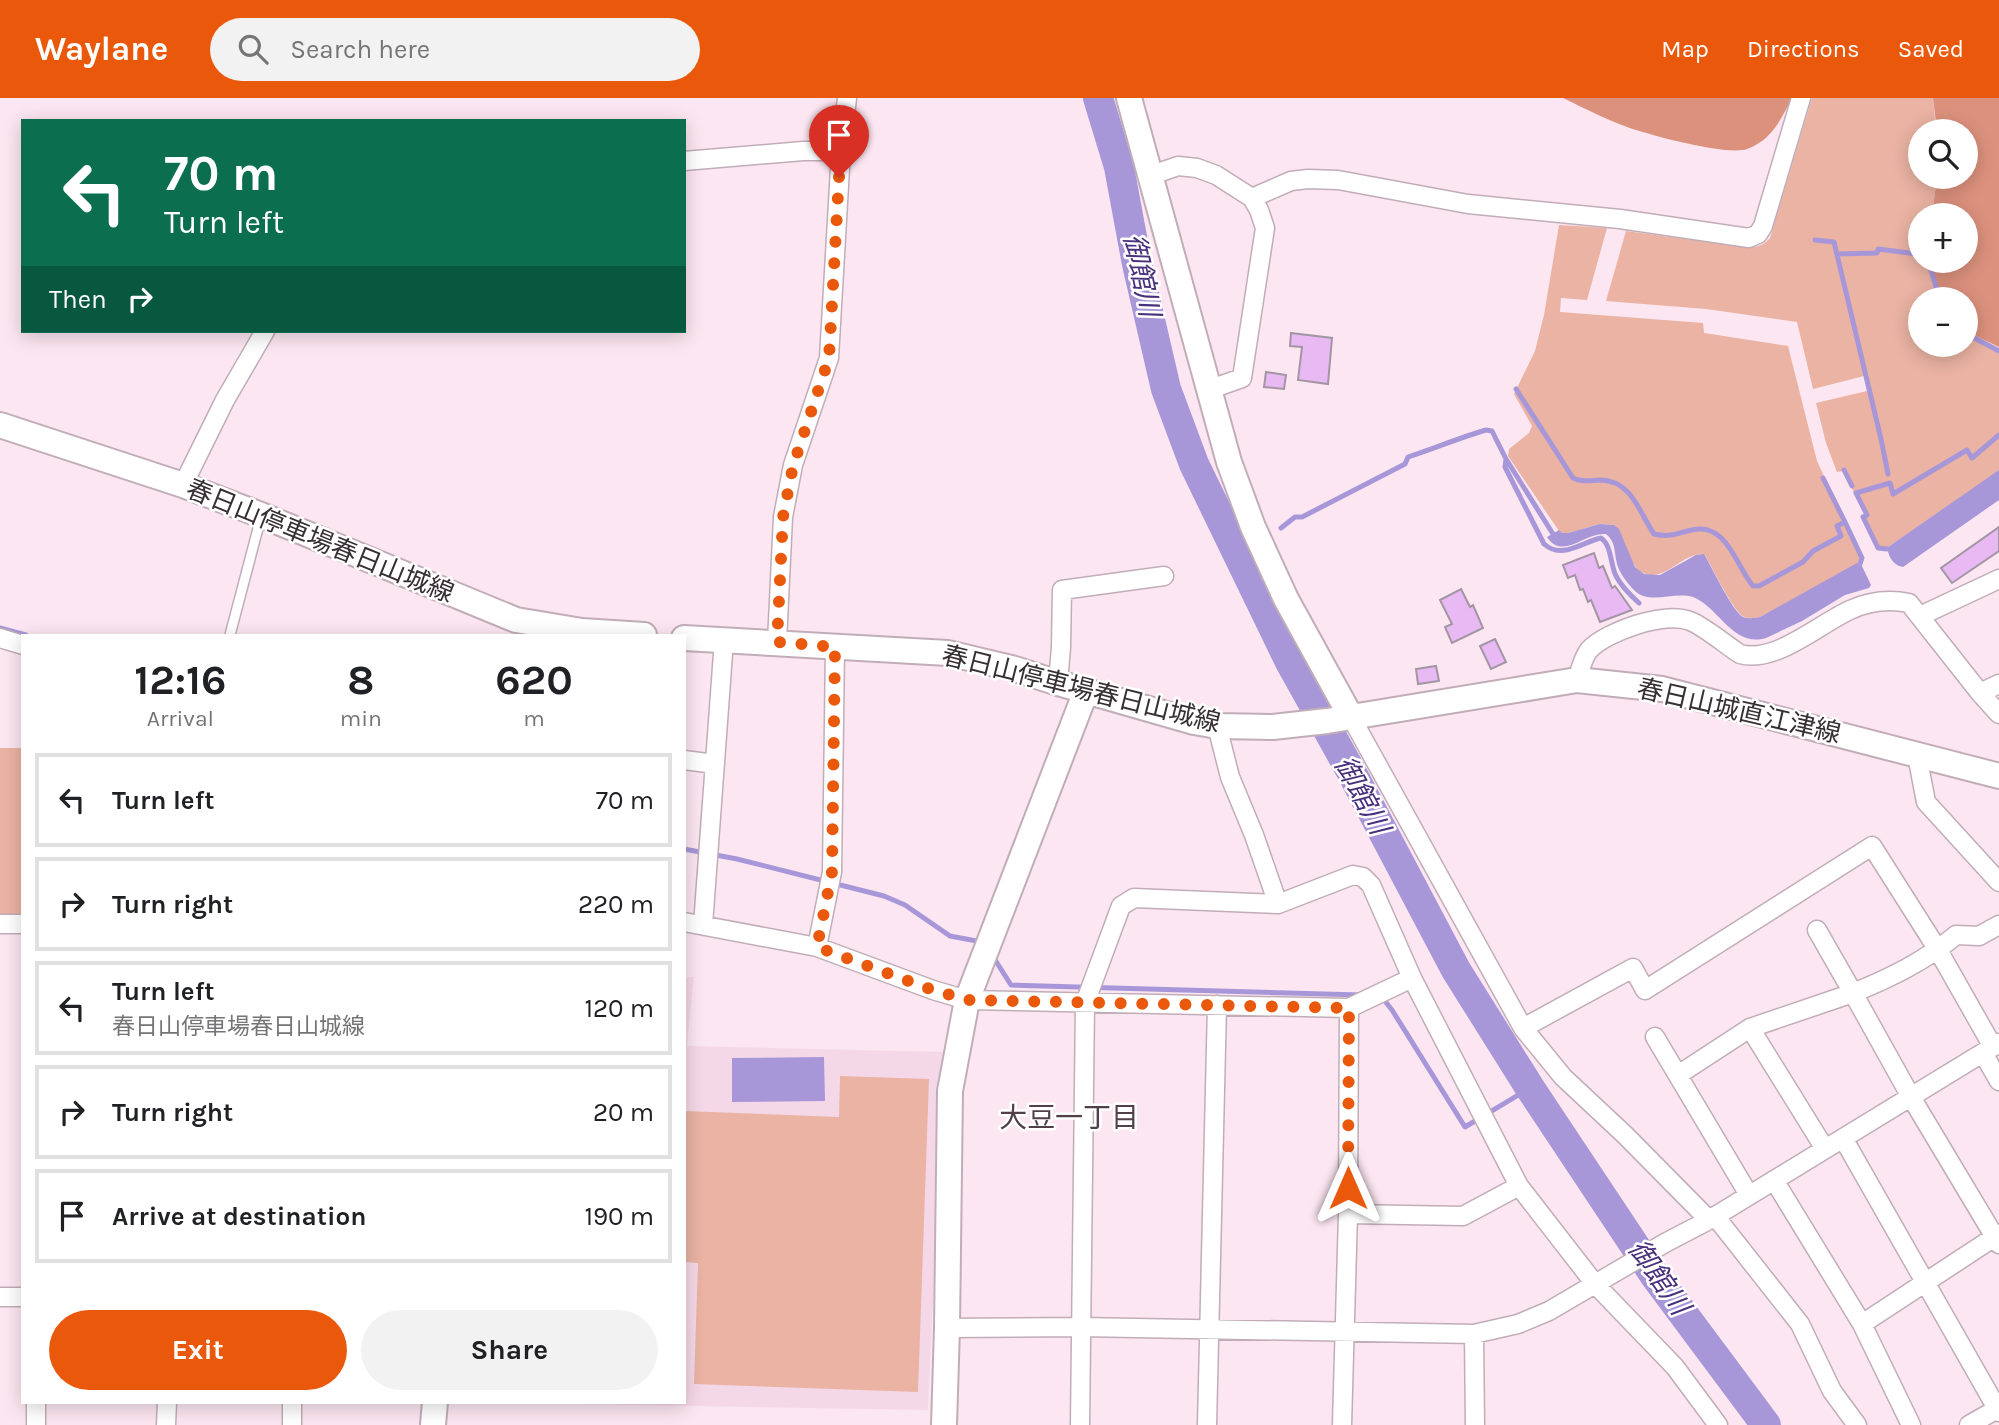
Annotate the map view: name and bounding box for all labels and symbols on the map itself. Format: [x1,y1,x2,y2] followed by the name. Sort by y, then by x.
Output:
[809,105,869,177] pin
[1117,230,1167,322] water label: 御館川
[182,473,458,609] street label: 春日山停車場春日山城線
[938,639,1224,739] street label: 春日山停車場春日山城線
[1634,673,1844,749] street label: 春日山城直江津線
[1328,750,1398,842] water label: 御館川
[999,1101,1139,1134] district label: 大豆一丁目
[1311,1151,1385,1225] position arrow
[1621,1233,1698,1323] water label: 御館川

